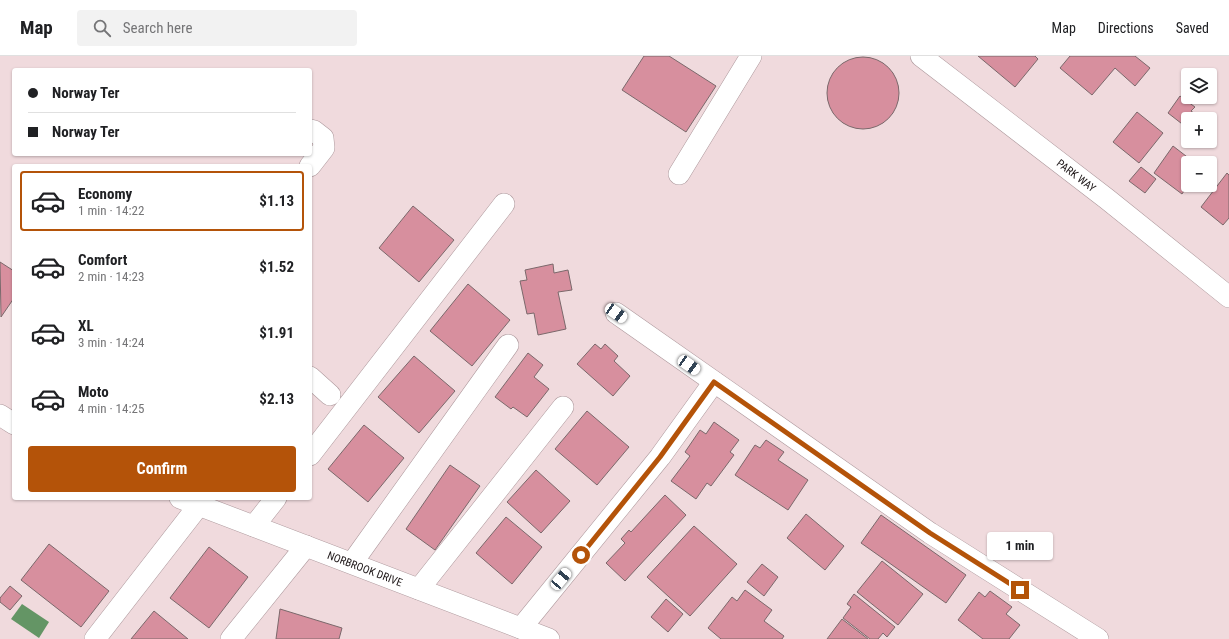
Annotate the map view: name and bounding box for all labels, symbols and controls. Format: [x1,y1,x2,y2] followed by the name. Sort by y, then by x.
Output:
[77,10,357,46] search box
[20,16,53,39] text: Map
[91,17,113,39] icon: search
[123,19,193,37] text: Search here
[1052,20,1076,36] text: Map
[1098,20,1154,36] text: Directions
[1176,20,1209,36] text: Saved
[1181,68,1217,192] map controls
[1181,68,1217,104] button: layers
[52,84,120,102] text: Norway Ter
[1181,112,1217,148] button: +
[52,123,120,141] text: Norway Ter
[1181,156,1217,192] button: −
[1054,157,1098,195] street label: PARK WAY
[30,183,66,219] icon: car
[78,185,132,203] text: Economy
[259,192,294,210] text: $1.13
[78,203,144,218] text: 1 min · 14:22
[30,249,66,285] icon: car
[78,251,127,269] text: Comfort
[259,258,294,276] text: $1.52
[78,269,144,284] text: 2 min · 14:23
[603,301,629,325] car
[30,315,66,351] icon: car
[78,317,94,335] text: XL
[259,324,294,342] text: $1.91
[78,335,144,350] text: 3 min · 14:24
[676,353,702,377] car
[30,381,66,417] icon: car
[78,383,109,401] text: Moto
[259,390,294,408] text: $2.13
[78,401,144,416] text: 4 min · 14:25
[28,446,296,492] button: Confirm
[987,532,1053,560] callout: 1 min
[1006,538,1034,553] text: 1 min
[572,546,590,564] route start
[325,549,405,590] street label: NORBROOK DRIVE
[549,566,573,592] car
[1011,581,1029,599] route end

